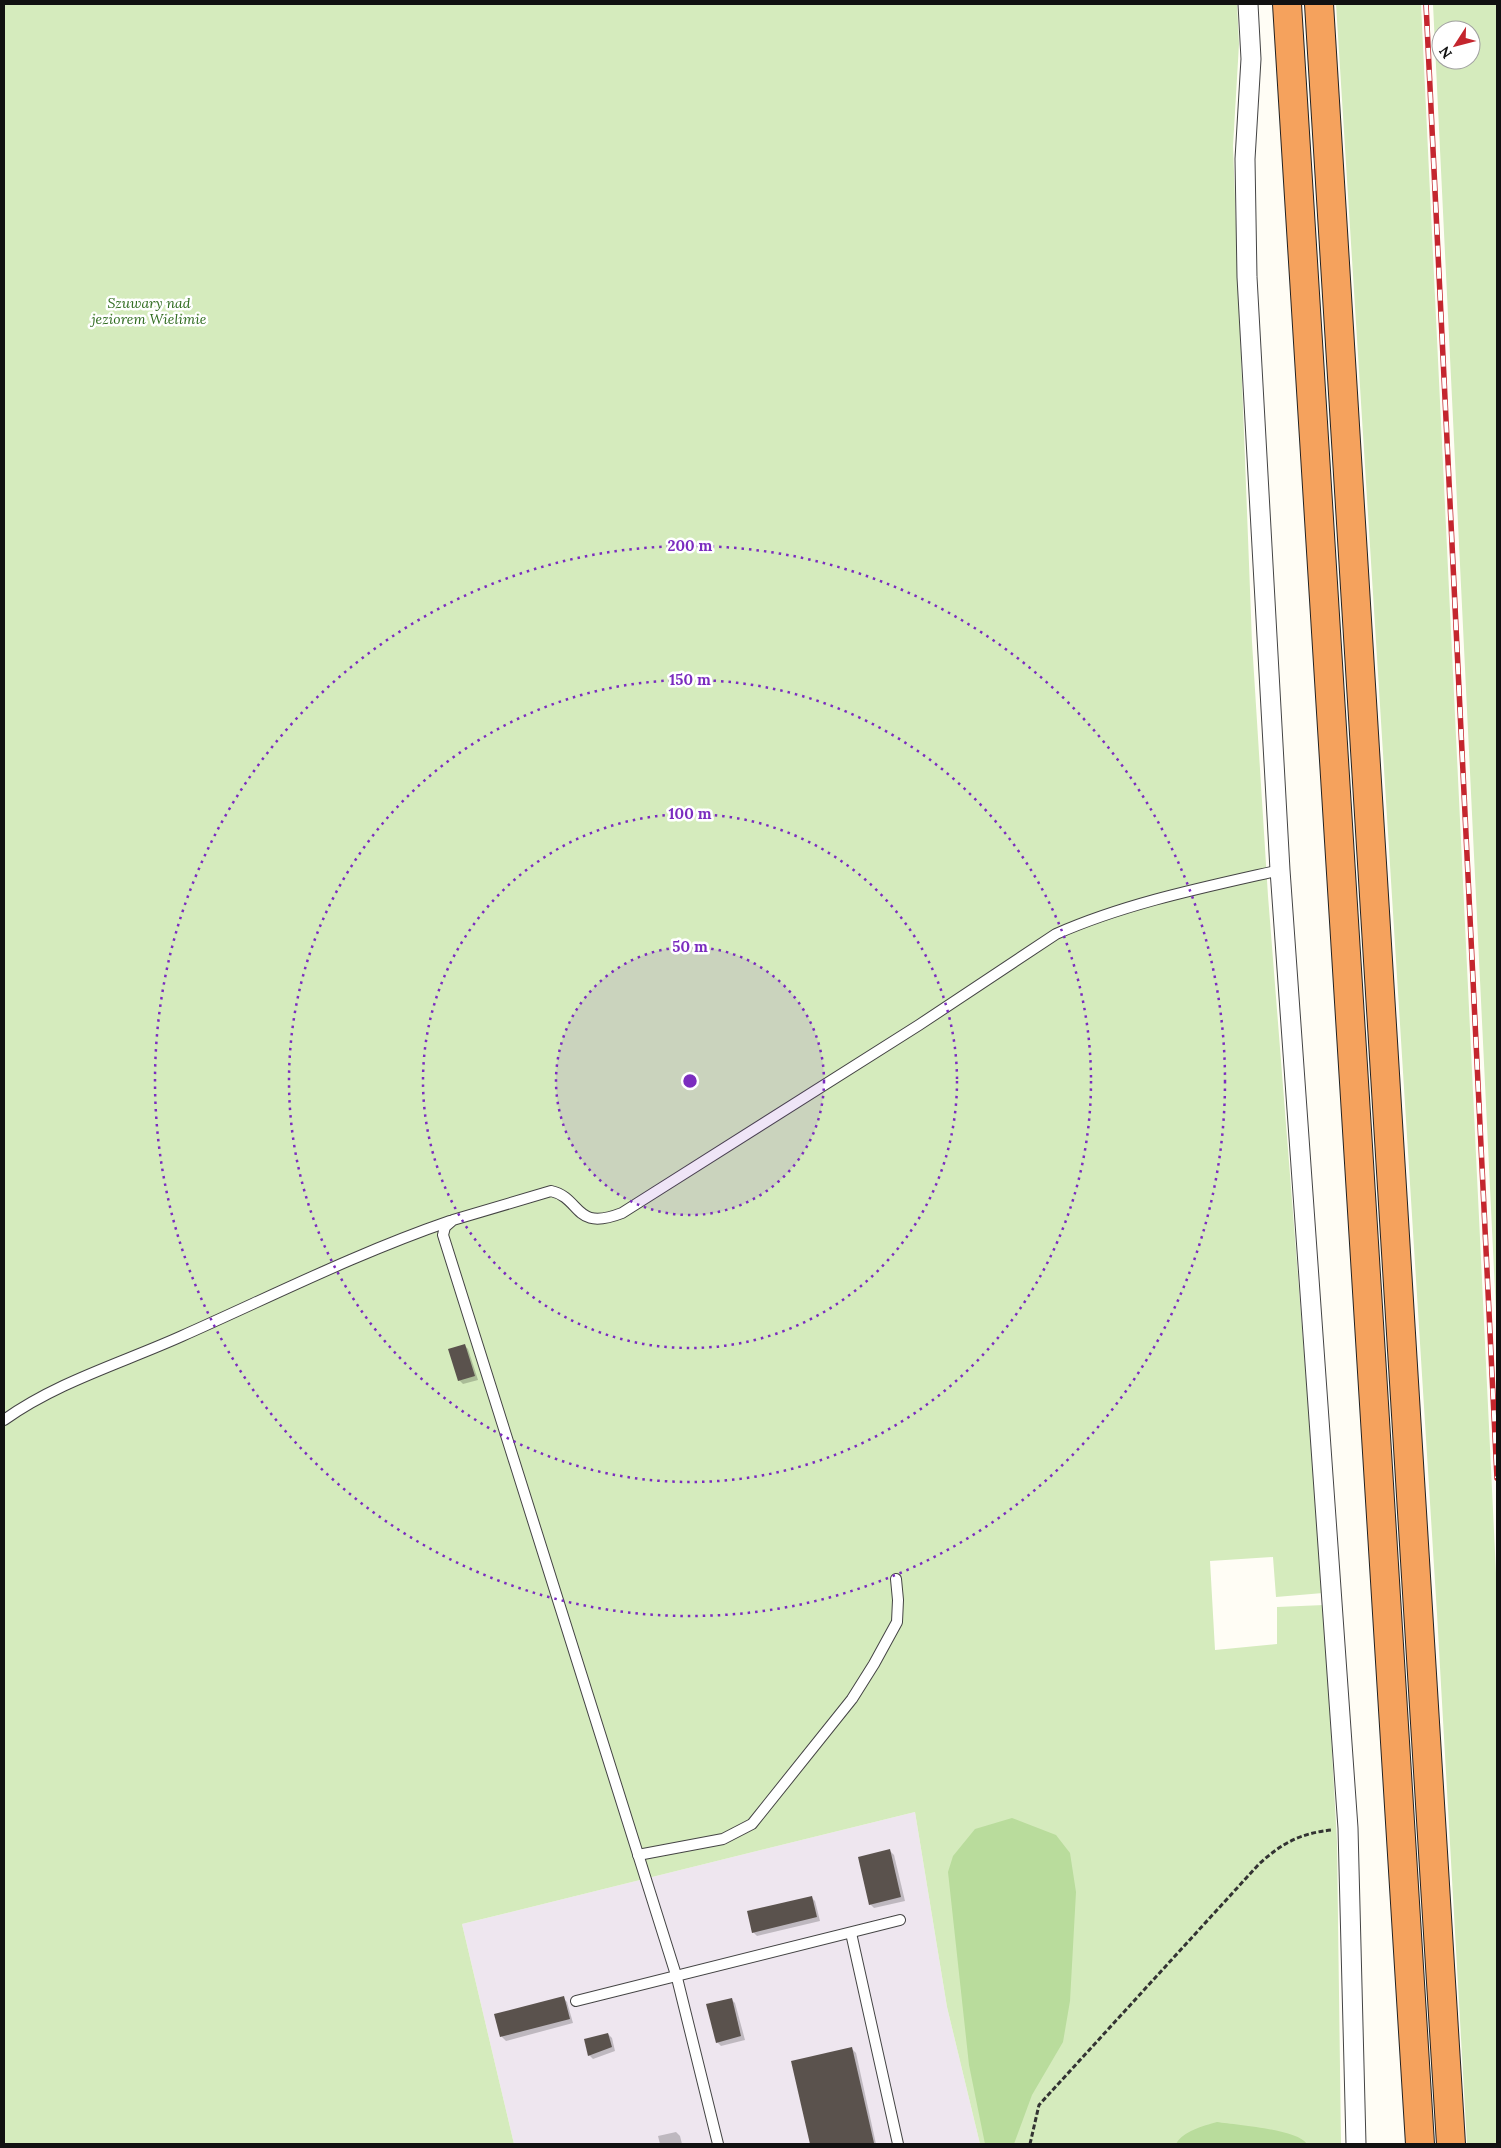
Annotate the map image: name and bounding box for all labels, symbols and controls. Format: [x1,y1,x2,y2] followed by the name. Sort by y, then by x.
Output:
[1431,20,1481,70] north arrow
[1435,43,1456,62] text: N
[90,294,207,328] park label: Szuwary nad jeziorem Wielimie
[668,536,713,555] text: 200 m
[669,670,711,689] text: 150 m
[669,804,712,823] text: 100 m
[672,937,708,956] text: 50 m
[681,1072,699,1090] centre of rings

